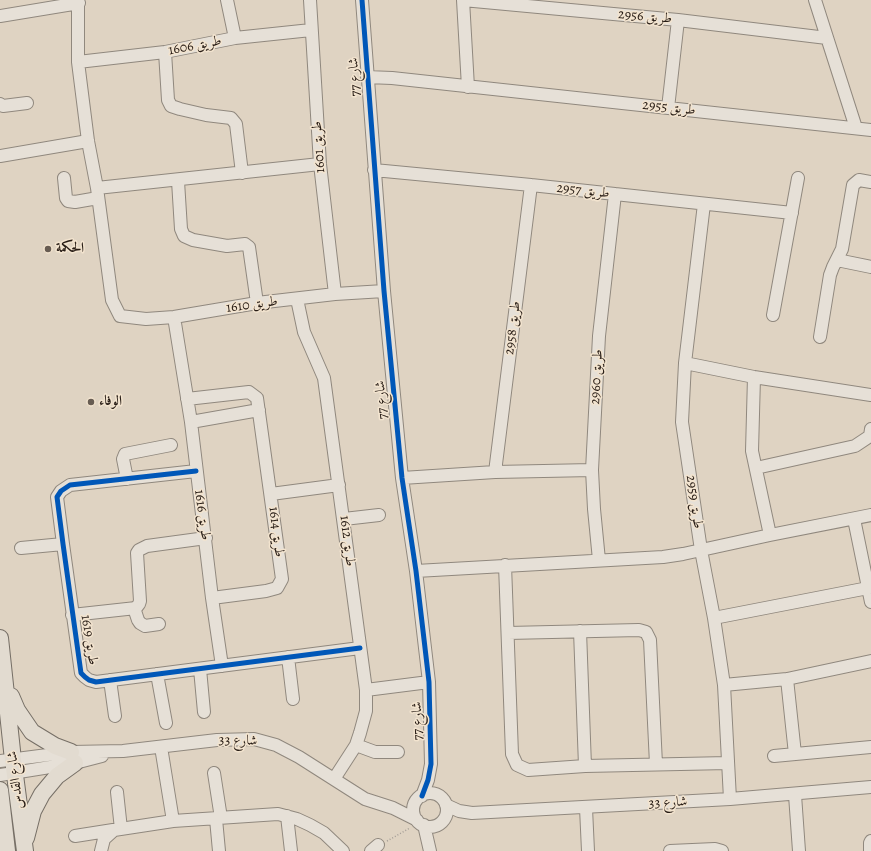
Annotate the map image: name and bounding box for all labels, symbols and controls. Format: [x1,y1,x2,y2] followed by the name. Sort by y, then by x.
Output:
[617,6,673,28] street label: طريق 2956
[167,33,223,59] street label: طريق 1606
[345,57,365,97] street label: شارع 77
[642,97,696,119] street label: طريق 2955
[309,121,329,173] street label: طريق 1601
[556,180,610,202] street label: طريق 2957
[56,241,84,257] place label: الحكمة
[43,244,53,254] marker: الحكمة
[225,293,279,317] street label: طريق 1610
[501,300,525,356] street label: طريق 2958
[587,349,607,405] street label: طريق 2960
[372,380,392,420] street label: شارع 77
[99,394,122,410] place label: الوفاء
[86,397,96,407] marker: الوفاء
[682,474,706,530] street label: طريق 2959
[190,489,214,541] street label: طريق 1616
[265,506,287,558] street label: طريق 1614
[336,515,358,567] street label: طريق 1612
[77,614,101,666] street label: طريق 1619
[409,701,427,741] street label: شارع 77
[218,732,258,750] street label: شارع 33
[4,750,28,810] street label: شارع القدس
[648,794,688,812] street label: شارع 33

